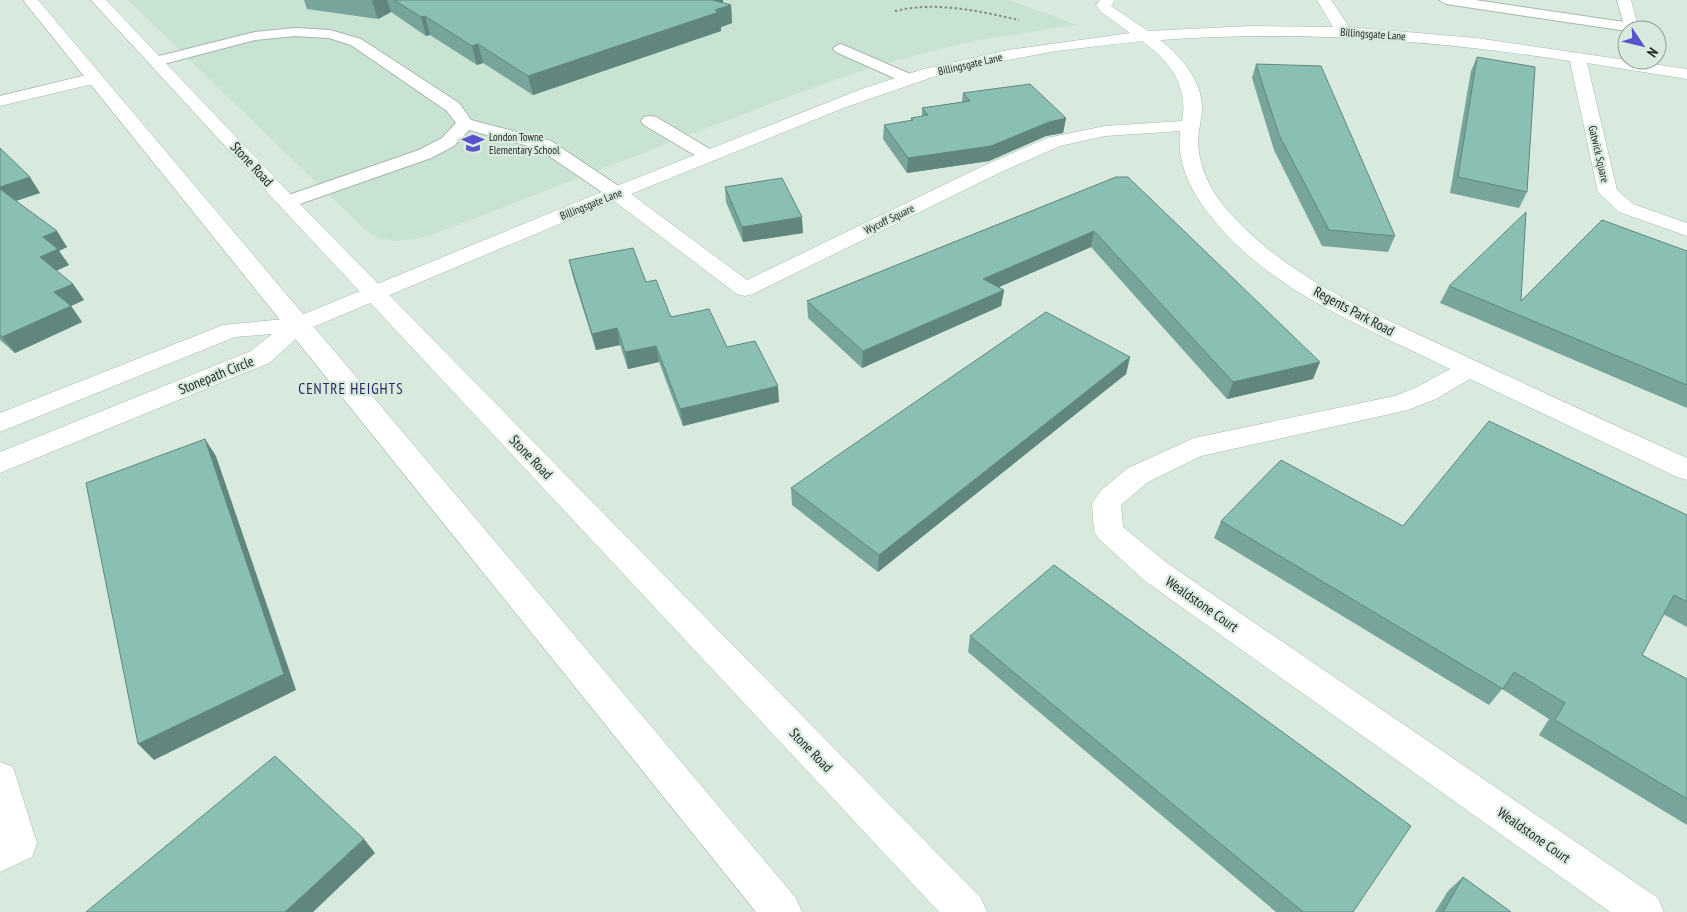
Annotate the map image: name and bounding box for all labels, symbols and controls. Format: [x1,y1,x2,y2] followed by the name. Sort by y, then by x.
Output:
[1617,20,1667,70] north arrow
[1340,25,1407,43] street label: Billingsgate Lane
[1643,44,1662,61] text: N
[936,50,1004,78] street label: Billingsgate Lane
[1586,124,1612,184] street label: Gatwick Square
[460,130,486,156] school or university icon: London Towne Elementary School
[489,130,560,157] place label: London Towne Elementary School
[227,138,277,190] street label: Stone Road
[558,185,624,223] street label: Billingsgate Lane
[862,201,917,237] street label: Wycoff Square
[1311,282,1397,340] street label: Regents Park Road
[176,352,257,398] street label: Stonepath Circle
[298,379,404,398] district label: CENTRE HEIGHTS
[506,431,556,483] street label: Stone Road
[1162,572,1242,636] street label: Wealdstone Court
[786,724,836,776] street label: Stone Road
[1494,803,1574,867] street label: Wealdstone Court

